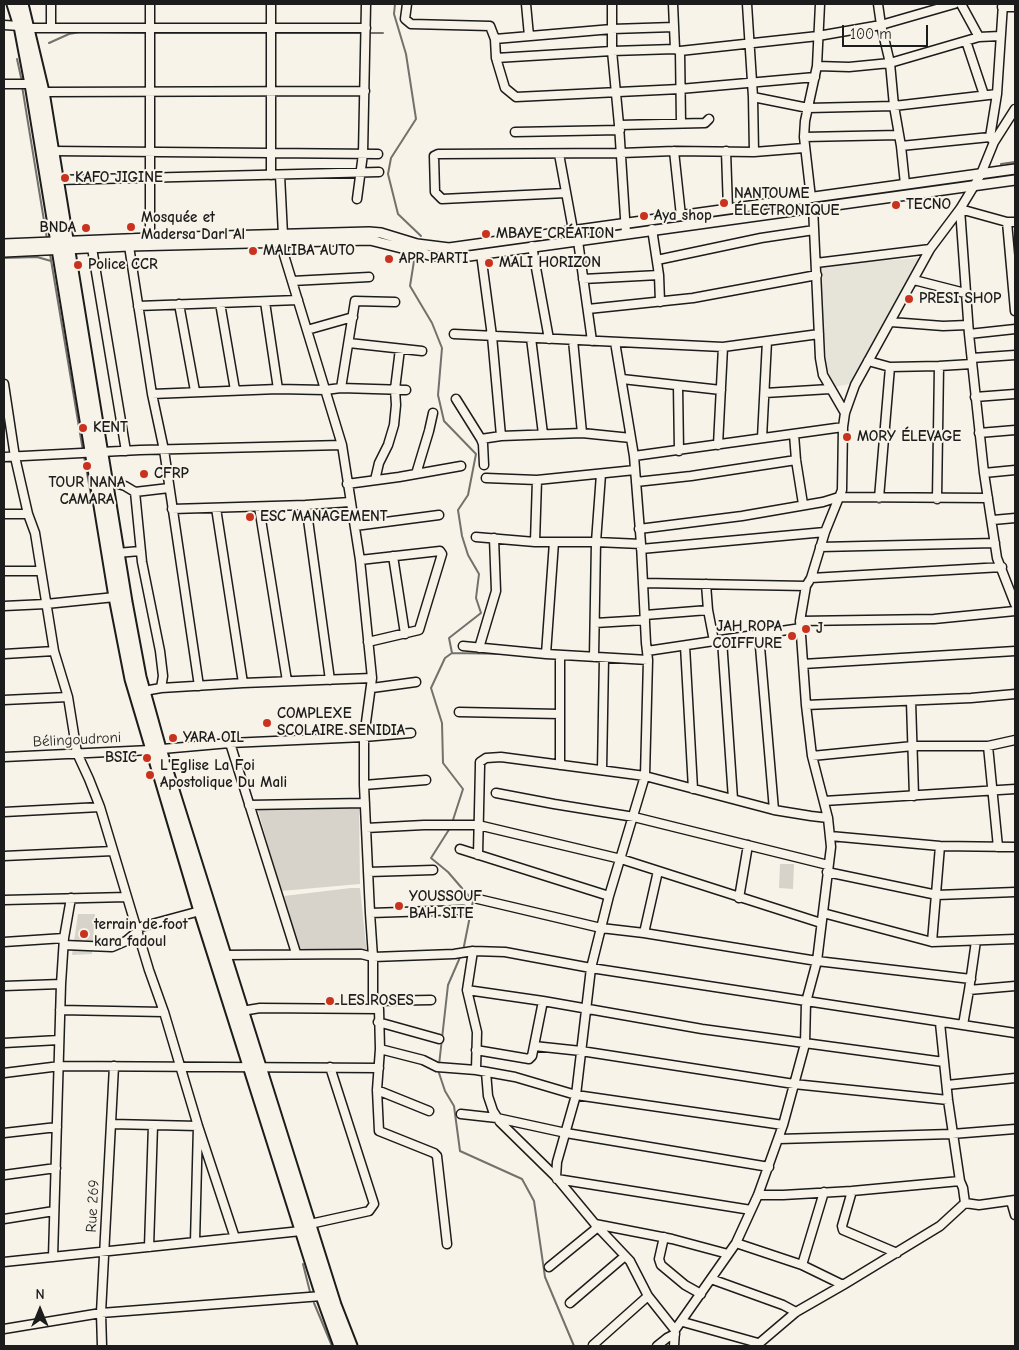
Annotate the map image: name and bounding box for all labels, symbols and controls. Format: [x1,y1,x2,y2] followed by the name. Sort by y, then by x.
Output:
[844,15,930,47] scale bar
[850,25,892,43] text: 100 m
[75,169,163,187] place label: KAFO JIGINE
[59,172,71,184] marker: KAFO JIGINE
[734,185,840,220] place label: NANTOUME ÉLECTRONIQUE
[906,196,951,214] place label: TECNO
[718,197,730,209] marker: NANTOUME ÉLECTRONIQUE
[890,199,902,211] marker: TECNO
[654,207,712,225] place label: Aya shop
[141,209,245,244] place label: Mosquée et Madersa Darl Al
[638,210,650,222] marker: Aya shop
[40,219,76,237] place label: BNDA
[125,221,137,233] marker: Mosquée et Madersa Darl Al
[80,222,92,234] marker: BNDA
[496,225,614,243] place label: MBAYE CRÉATION
[480,228,492,240] marker: MBAYE CRÉATION
[263,242,355,260] place label: MALIBA AUTO
[247,245,259,257] marker: MALIBA AUTO
[399,250,468,268] place label: APR PARTI
[383,253,395,265] marker: APR PARTI
[499,254,601,272] place label: MALI HORIZON
[88,256,158,274] place label: Police CCR
[483,257,495,269] marker: MALI HORIZON
[72,259,84,271] marker: Police CCR
[919,290,1001,308] place label: PRESI SHOP
[903,293,915,305] marker: PRESI SHOP
[93,419,128,437] place label: KENT
[77,422,89,434] marker: KENT
[857,428,961,446] place label: MORY ÉLEVAGE
[841,431,853,443] marker: MORY ÉLEVAGE
[81,460,93,472] marker: TOUR NANA CAMARA
[154,465,189,483] place label: CFRP
[138,468,150,480] marker: CFRP
[49,474,125,509] place label: TOUR NANA CAMARA
[260,508,388,526] place label: ESC MANAGEMENT
[244,511,256,523] marker: ESC MANAGEMENT
[713,618,782,653] place label: JAH ROPA COIFFURE
[816,620,823,638] place label: J
[800,623,812,635] marker: J
[786,630,798,642] marker: JAH ROPA COIFFURE
[277,705,405,740] place label: COMPLEXE SCOLAIRE SENIDIA
[261,717,273,729] marker: COMPLEXE SCOLAIRE SENIDIA
[32,729,122,751] street label: Bélingoudroni
[183,729,244,747] place label: YARA OIL
[167,732,179,744] marker: YARA OIL
[105,749,137,767] place label: BSIC
[141,752,153,764] marker: BSIC
[160,757,287,792] place label: L'Eglise La Foi Apostolique Du Mali
[144,769,156,781] marker: L'Eglise La Foi Apostolique Du Mali
[409,888,482,923] place label: YOUSSOUF BAH SITE
[393,900,405,912] marker: YOUSSOUF BAH SITE
[94,916,188,951] place label: terrain de foot kara fadoul
[78,928,90,940] marker: terrain de foot kara fadoul
[340,992,414,1010] place label: LES ROSES
[324,995,336,1007] marker: LES ROSES
[83,1179,103,1233] street label: Rue 269
[15,1285,65,1335] north arrow
[35,1286,45,1303] text: N

